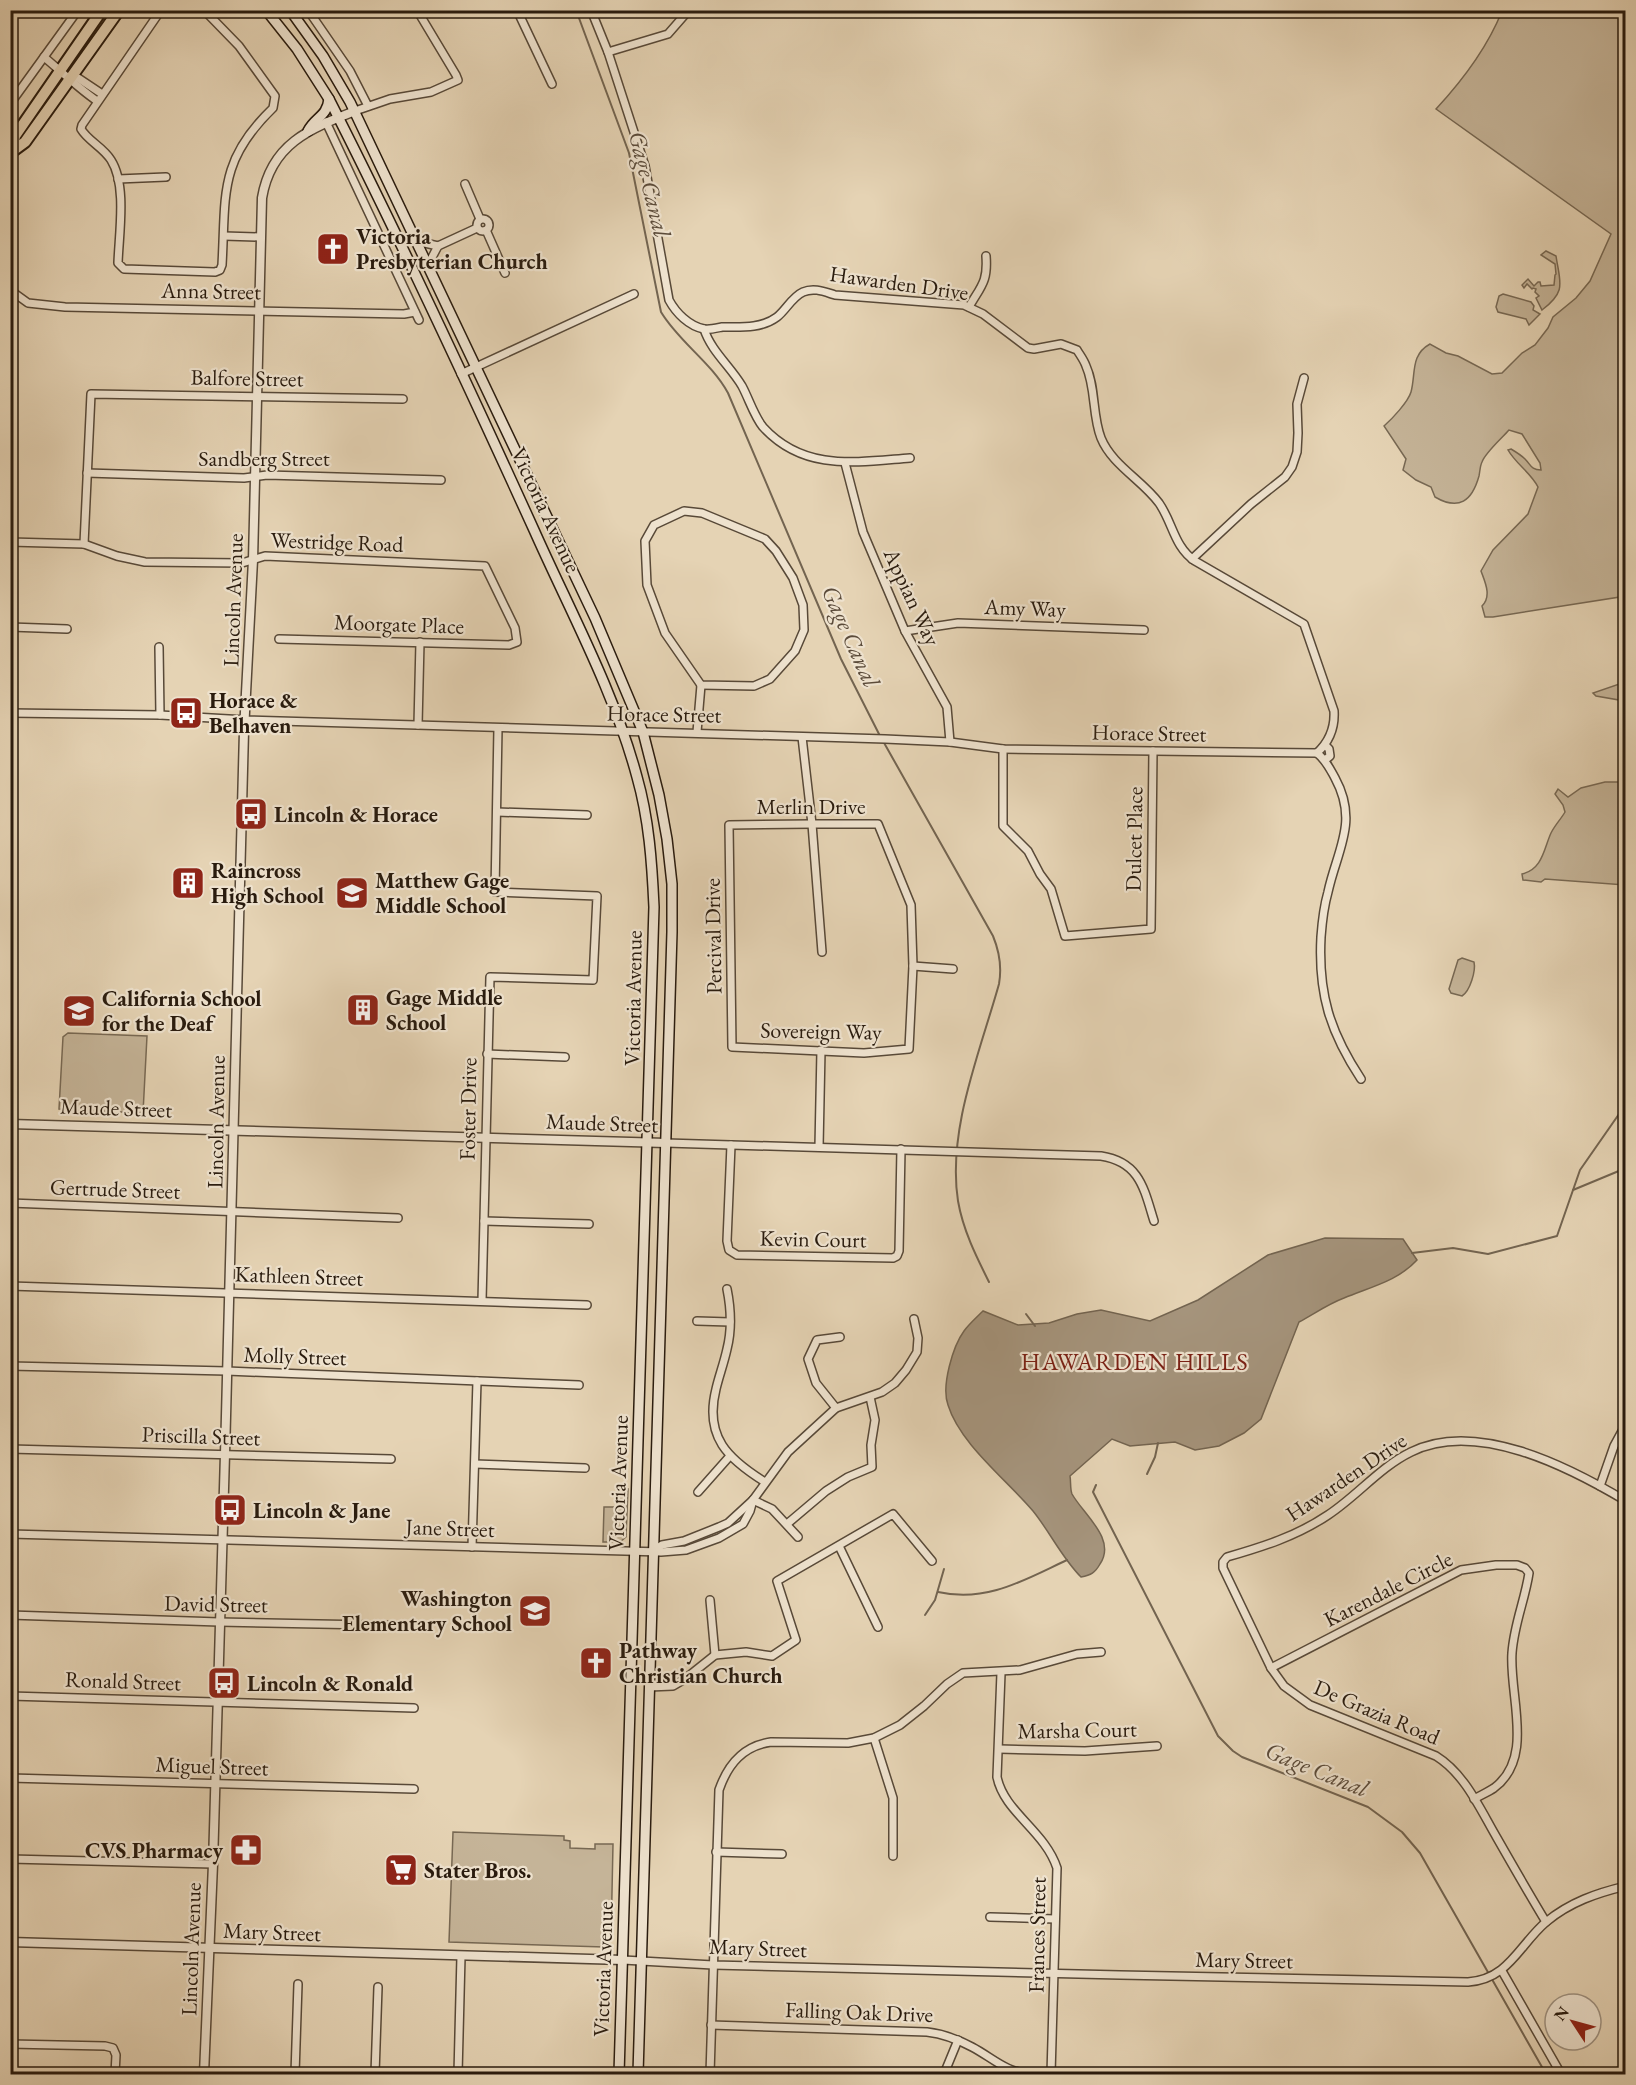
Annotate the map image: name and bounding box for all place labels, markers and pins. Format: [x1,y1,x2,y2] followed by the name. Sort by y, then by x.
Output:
[356,222,548,276] place label: Victoria Presbyterian Church
[315,231,351,267] church icon: Victoria Presbyterian Church
[209,686,298,740] place label: Horace & Belhaven
[168,695,204,731] bus stop icon: Horace & Belhaven
[233,796,269,832] bus stop icon: Lincoln & Horace
[274,800,438,829] place label: Lincoln & Horace
[211,856,324,910] place label: Raincross High School
[170,865,206,901] building icon: Raincross High School
[375,866,509,920] place label: Matthew Gage Middle School
[334,875,370,911] school or university icon: Matthew Gage Middle School
[386,983,502,1037] place label: Gage Middle School
[102,984,261,1038] place label: California School for the Deaf
[345,992,381,1028] building icon: Gage Middle School
[61,993,97,1029] school or university icon: California School for the Deaf
[212,1492,248,1528] bus stop icon: Lincoln & Jane
[253,1496,390,1525] place label: Lincoln & Jane
[342,1584,513,1638] place label: Washington Elementary School
[517,1593,553,1629] school or university icon: Washington Elementary School
[619,1636,782,1690] place label: Pathway Christian Church
[578,1645,614,1681] church icon: Pathway Christian Church
[206,1665,242,1701] bus stop icon: Lincoln & Ronald
[247,1669,413,1698] place label: Lincoln & Ronald
[228,1832,264,1868] pharmacy icon: CVS Pharmacy
[85,1836,223,1865] place label: CVS Pharmacy
[383,1852,419,1888] supermarket icon: Stater Bros.
[424,1856,532,1885] place label: Stater Bros.

